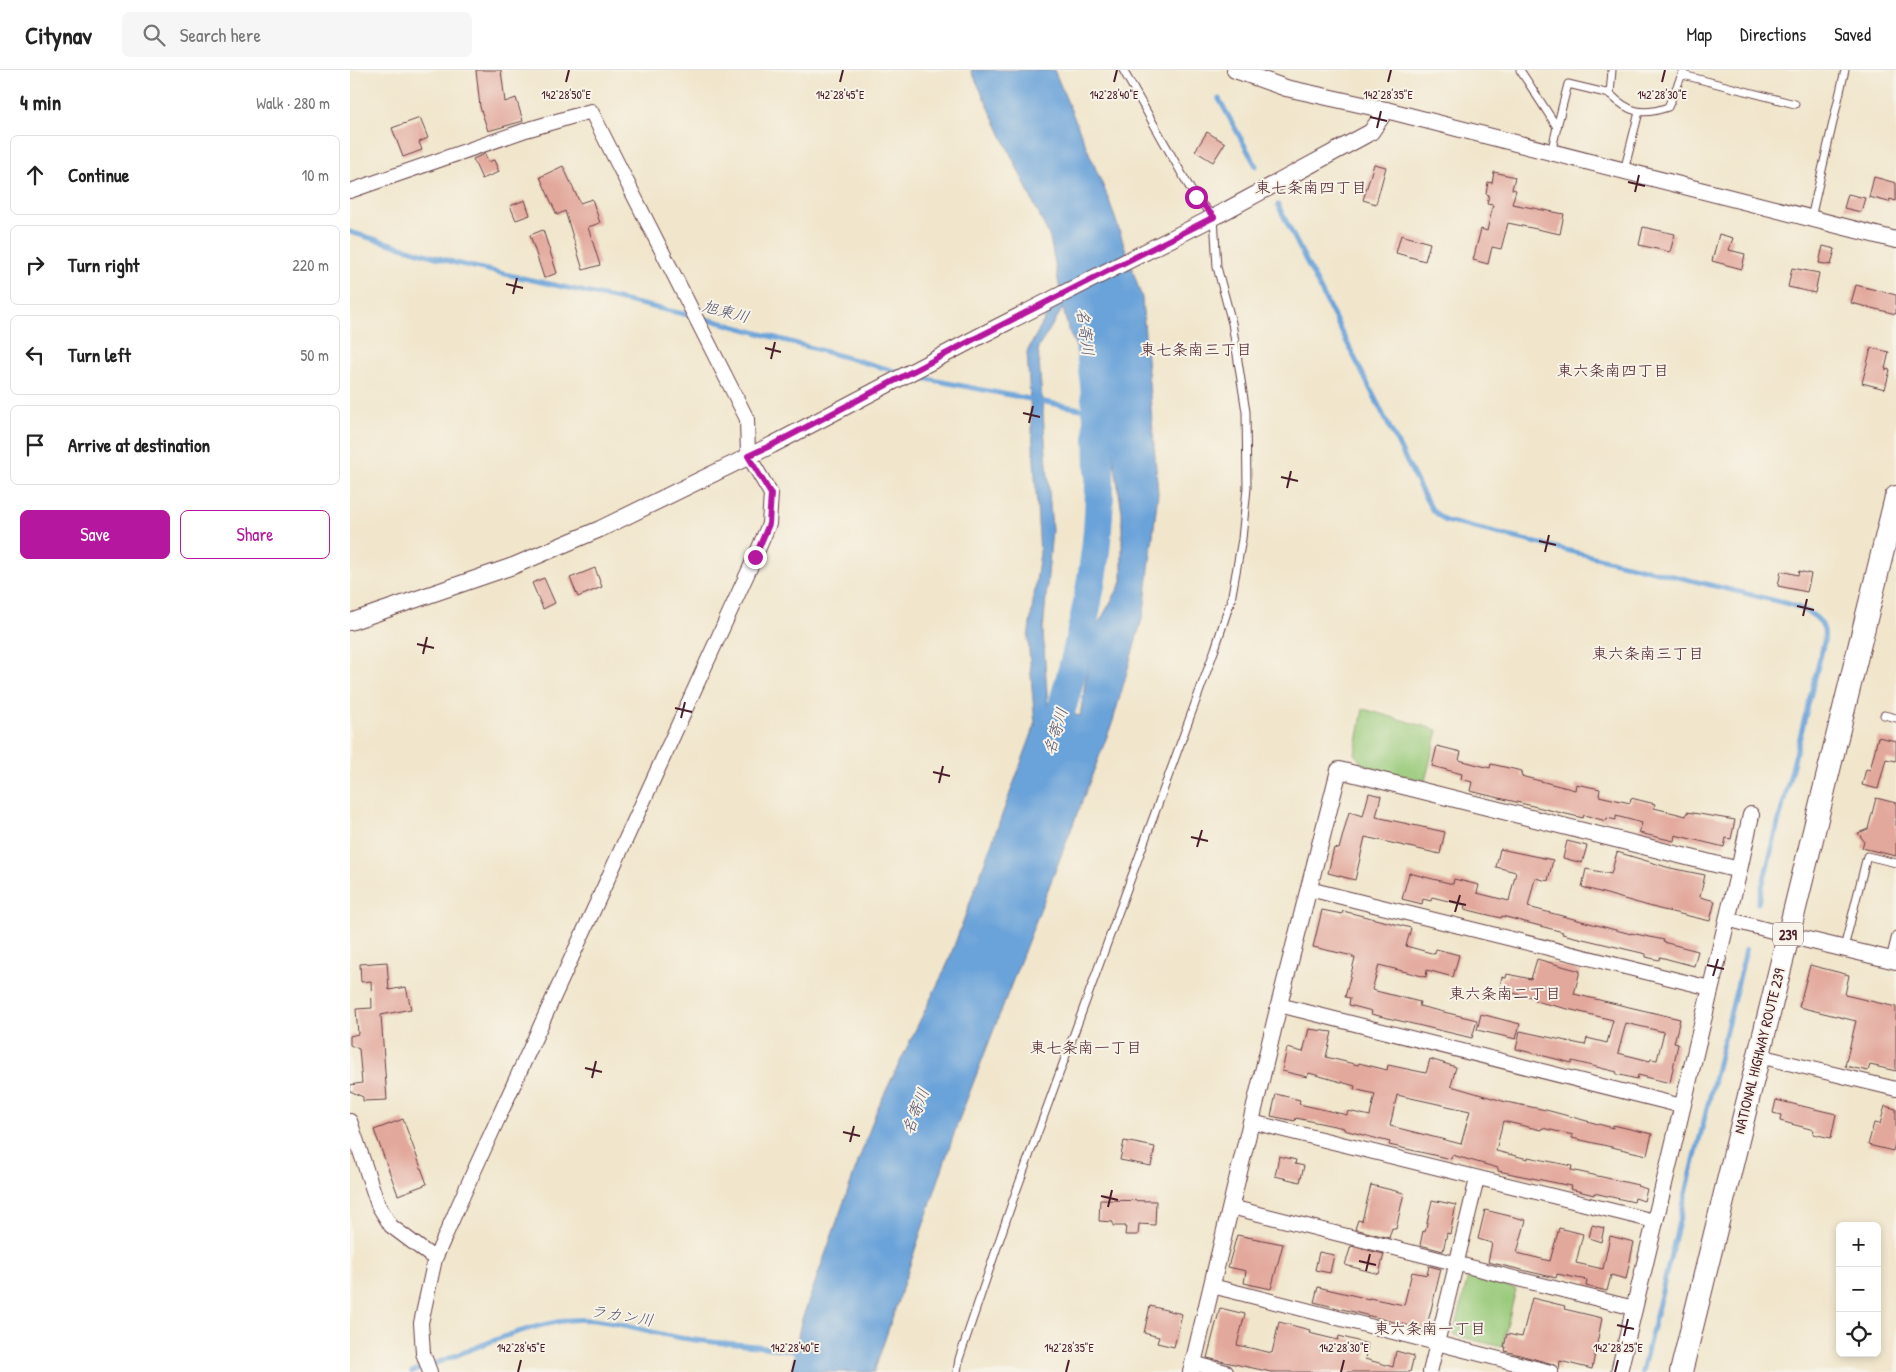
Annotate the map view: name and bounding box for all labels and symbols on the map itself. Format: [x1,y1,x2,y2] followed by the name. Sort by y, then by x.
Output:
[541,86,591,103] text: 142°28'50"E
[816,86,865,103] text: 142°28'45"E
[1090,86,1139,103] text: 142°28'40"E
[1363,86,1413,103] text: 142°28'35"E
[1637,86,1688,103] text: 142°28'30"E
[1255,176,1367,198] district label: 東七条南四丁目
[1185,186,1208,209] route start
[700,294,752,328] water label: 旭東川
[1072,307,1100,357] water label: 名寄川
[1140,338,1252,360] district label: 東七条南三丁目
[1557,359,1669,381] district label: 東六条南四丁目
[744,546,767,569] route end
[1592,642,1704,664] district label: 東六条南三丁目
[1037,705,1073,757] water label: 名寄川
[1773,922,1803,946] road number: 239
[1728,966,1790,1136] street label: NATIONAL HIGHWAY ROUTE 239
[1449,982,1561,1004] district label: 東六条南二丁目
[1030,1036,1142,1058] district label: 東七条南一丁目
[896,1085,934,1137] water label: 名寄川
[589,1299,655,1331] water label: ラカン川
[1374,1317,1486,1339] district label: 東六条南一丁目
[497,1339,546,1356] text: 142°28'45"E
[771,1339,820,1356] text: 142°28'40"E
[1044,1339,1094,1356] text: 142°28'35"E
[1319,1339,1370,1356] text: 142°28'30"E
[1593,1339,1644,1356] text: 142°28'25"E

